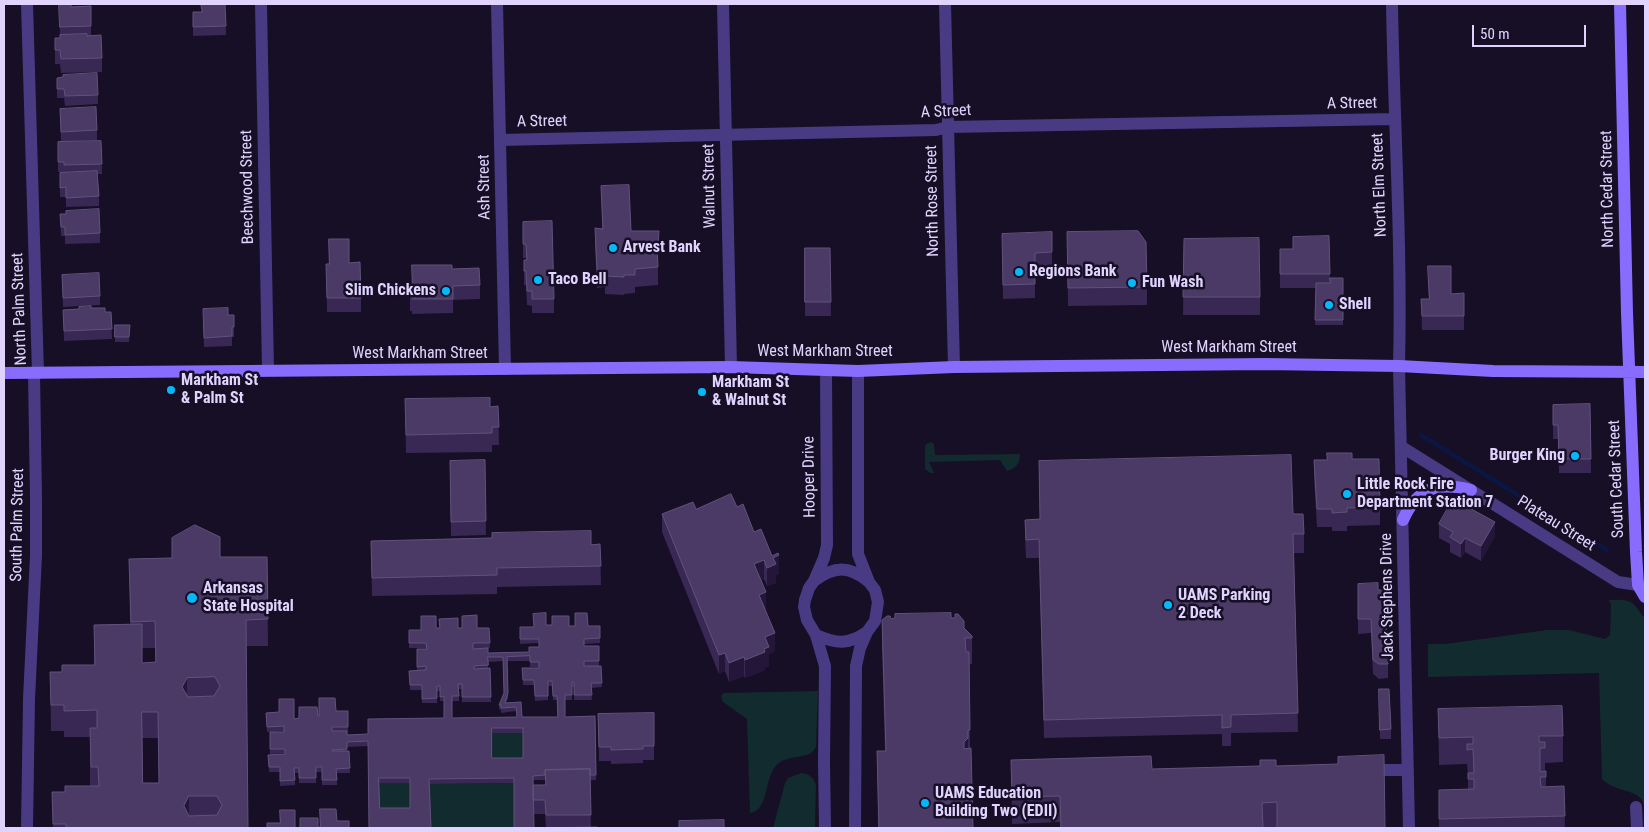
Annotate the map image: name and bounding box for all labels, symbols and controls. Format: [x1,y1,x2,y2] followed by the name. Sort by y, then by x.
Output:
[1474,15,1588,47] scale bar
[1480,25,1510,43] text: 50 m
[1327,94,1377,114] street label: A Street
[920,101,972,123] street label: A Street
[517,112,567,132] street label: A Street
[237,130,259,244] street label: Beechwood Street
[1597,130,1619,248] street label: North Cedar Street
[1369,133,1391,237] street label: North Elm Street
[700,144,720,228] street label: Walnut Street
[922,145,944,257] street label: North Rose Street
[475,154,495,220] street label: Ash Street
[623,238,701,258] place label: Arvest Bank
[607,242,619,254] marker: Arvest Bank
[8,252,32,366] street label: North Palm Street
[1029,262,1116,282] place label: Regions Bank
[1013,266,1025,278] marker: Regions Bank
[548,270,607,290] place label: Taco Bell
[1142,273,1203,293] place label: Fun Wash
[532,274,544,286] marker: Taco Bell
[1126,277,1138,289] marker: Fun Wash
[345,281,436,301] place label: Slim Chickens
[440,285,452,297] marker: Slim Chickens
[1339,295,1371,315] place label: Shell
[1323,299,1335,311] marker: Shell
[1161,338,1297,358] street label: West Markham Street
[757,342,893,362] street label: West Markham Street
[352,344,488,364] street label: West Markham Street
[181,371,258,409] place label: Markham St & Palm St
[712,373,789,411] place label: Markham St & Walnut St
[165,384,177,396] marker: Markham St & Palm St
[696,386,708,398] marker: Markham St & Walnut St
[1605,419,1629,539] street label: South Cedar Street
[800,436,820,518] street label: Hooper Drive
[1490,446,1565,466] place label: Burger King
[1569,450,1581,462] marker: Burger King
[7,468,29,582] street label: South Palm Street
[1357,475,1493,513] place label: Little Rock Fire Department Station 7
[1341,488,1353,500] marker: Little Rock Fire Department Station 7
[1513,492,1599,556] street label: Plateau Street
[1377,533,1399,661] street label: Jack Stephens Drive
[203,579,294,617] place label: Arkansas State Hospital
[1178,586,1270,624] place label: UAMS Parking 2 Deck
[185,591,199,605] marker: Arkansas State Hospital
[1162,599,1174,611] marker: UAMS Parking 2 Deck
[935,784,1057,822] place label: UAMS Education Building Two (EDII)
[919,797,931,809] marker: UAMS Education Building Two (EDII)

